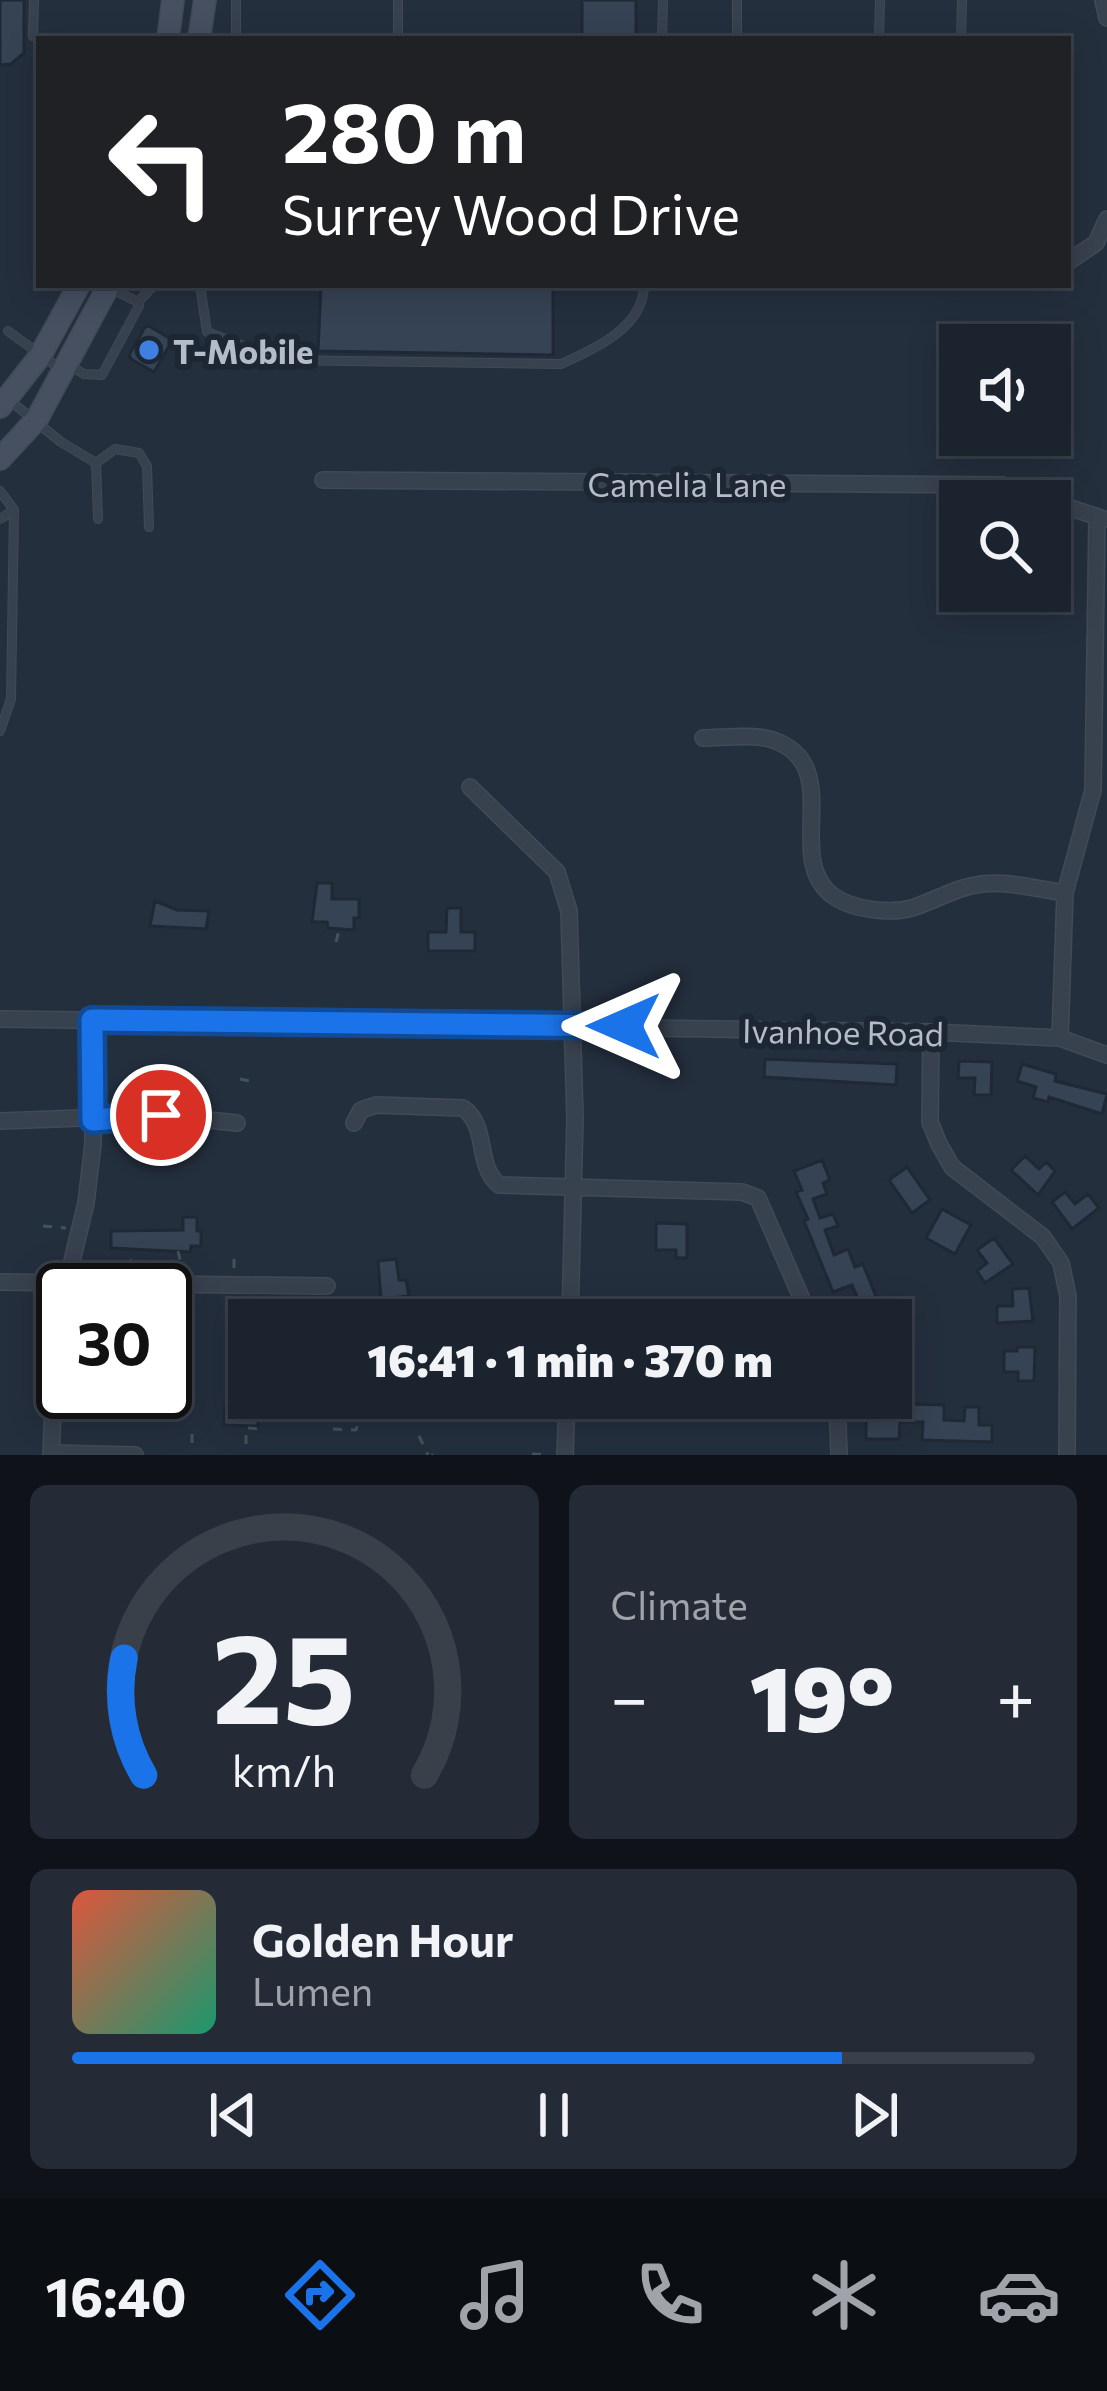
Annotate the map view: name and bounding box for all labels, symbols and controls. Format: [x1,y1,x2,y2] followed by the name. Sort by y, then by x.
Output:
[282,78,526,180] text: 280 m
[84,84,240,240] icon: left
[282,180,740,246] text: Surrey Wood Drive
[939,324,1071,612] map controls
[939,324,1071,456] button: sound
[173,330,313,371] place label: T-Mobile
[136,337,162,363] marker: T-Mobile
[588,463,786,504] street label: Camelia Lane
[939,480,1071,612] button: search
[561,963,687,1089] position arrow
[742,1009,944,1053] street label: Ivanhoe Road
[110,1064,212,1166] pin
[128,1082,194,1148] icon: arrive
[36,1263,192,1419] speed limit sign: 30
[367,1331,773,1386] text: 16:41 · 1 min · 370 m
[611,1580,748,1628] text: Climate
[212,1597,356,1750] text: 25
[750,1640,894,1751] text: 19°
[611,1655,648,1736] text: −
[996,1655,1035,1736] text: +
[232,1743,336,1796] text: km/h
[252,1911,513,1966] text: Golden Hour
[252,1966,373,2014] text: Lumen
[200,2082,266,2148] icon: previous
[521,2082,587,2148] icon: pause
[842,2082,908,2148] icon: next
[278,2253,362,2337] icon: directions
[453,2253,537,2337] icon: music
[628,2253,712,2337] icon: phone
[802,2253,886,2337] icon: climate
[977,2253,1061,2337] icon: car
[45,2262,187,2328] text: 16:40

